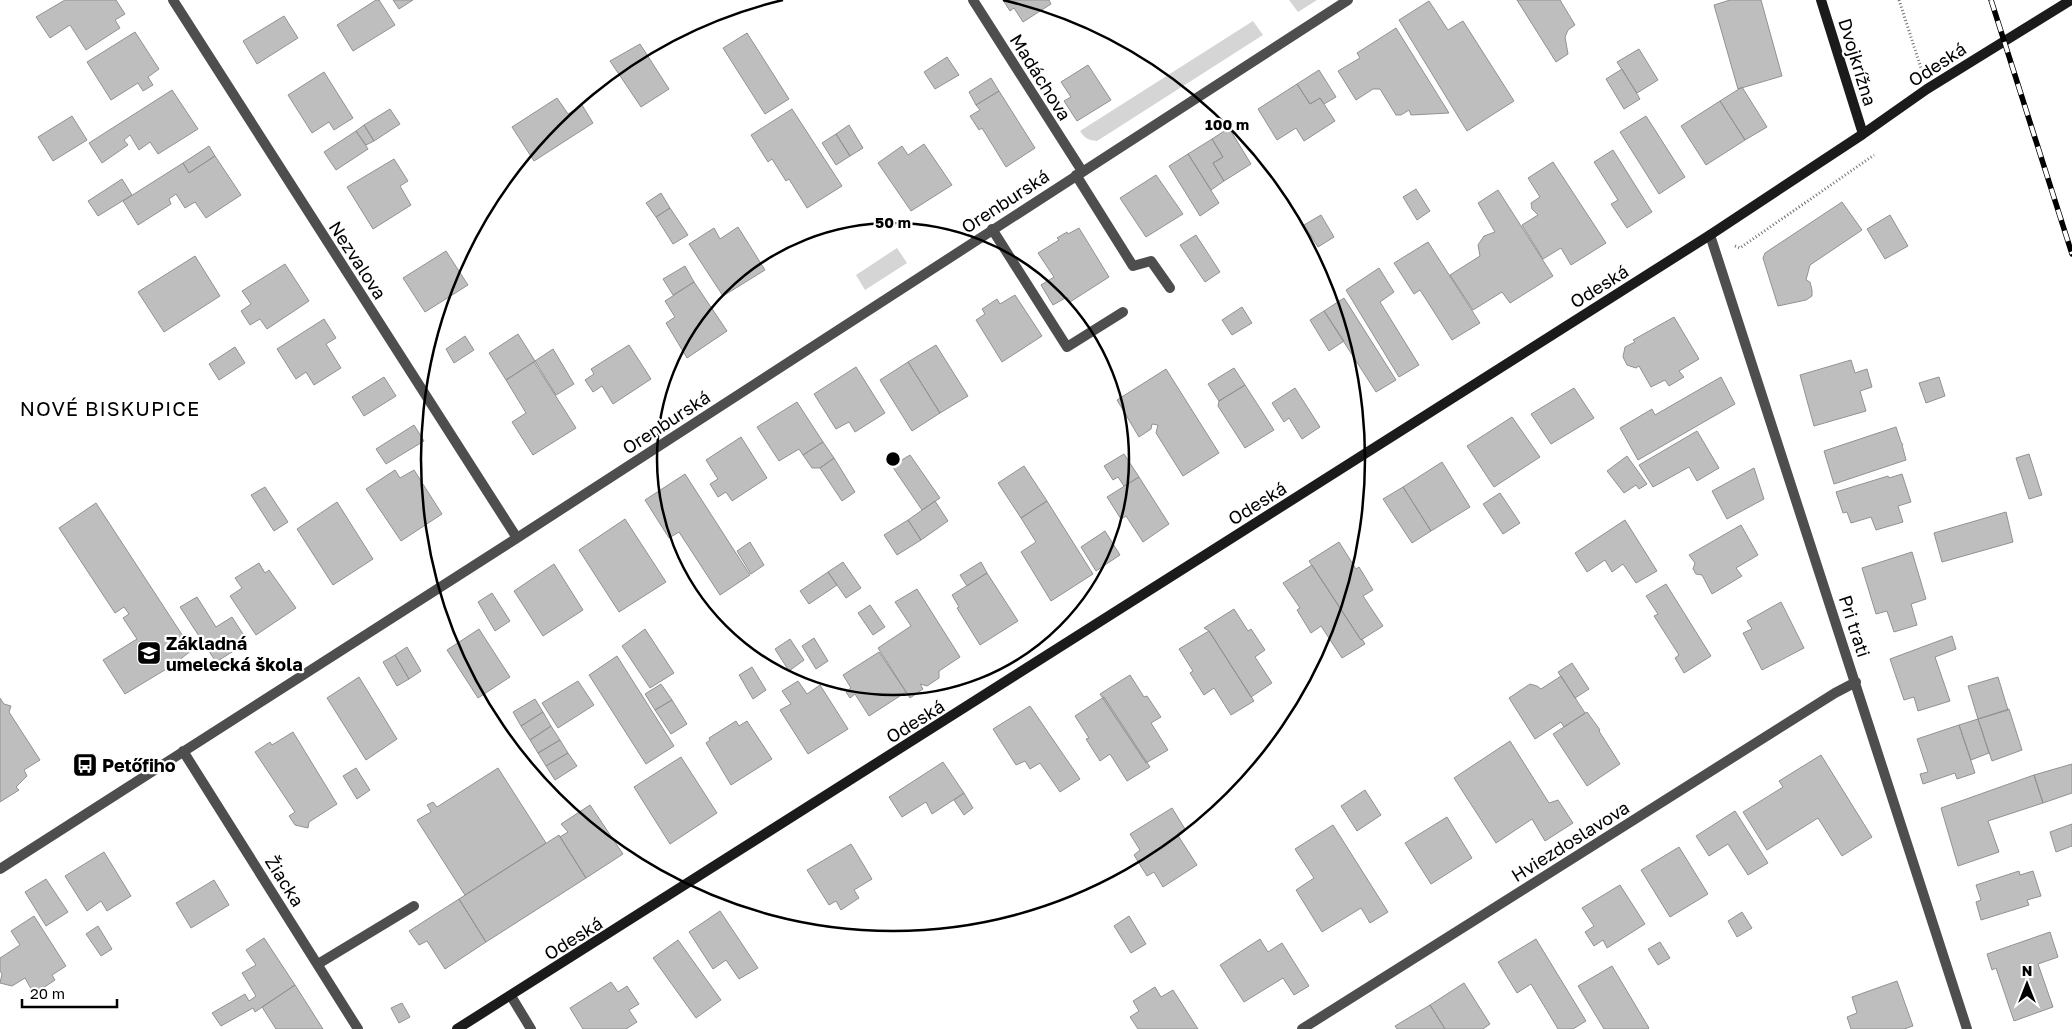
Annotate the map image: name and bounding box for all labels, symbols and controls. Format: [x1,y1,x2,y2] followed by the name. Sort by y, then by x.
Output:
[1834,16,1882,108] street label: Dvojkrížna
[1006,30,1076,124] street label: Madáchova
[1904,37,1970,91] street label: Odeská
[1205,115,1249,133] text: 100 m
[957,164,1053,238] street label: Orenburská
[875,213,911,231] text: 50 m
[325,217,391,303] street label: Nezvalova
[1566,260,1632,312] street label: Odeská
[618,385,714,459] street label: Orenburská
[20,396,200,420] district label: NOVÉ BISKUPICE
[884,450,902,468] centre of rings
[1224,477,1290,529] street label: Odeská
[1835,592,1875,660] street label: Pri trati
[166,632,303,675] place label: Základná umelecká škola
[136,640,162,666] school or university icon: Základná umelecká škola
[882,695,948,747] street label: Odeská
[72,752,98,778] bus stop icon: Petőfiho
[102,754,176,776] place label: Petőfiho
[1507,796,1633,886] street label: Hviezdoslavova
[261,852,309,910] street label: Žiacka
[540,912,606,964] street label: Odeská
[2002,959,2052,1009] north arrow
[2022,962,2032,979] text: N
[22,976,118,1008] scale bar
[30,984,65,1002] text: 20 m

